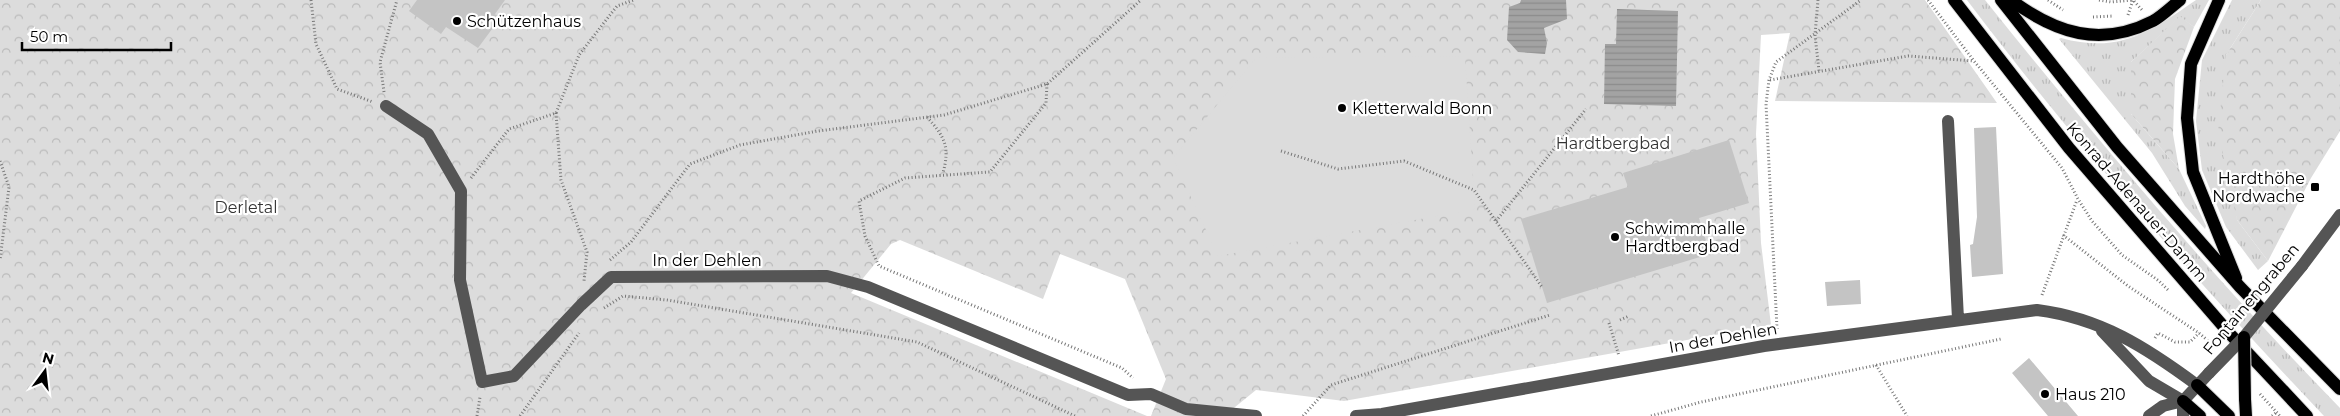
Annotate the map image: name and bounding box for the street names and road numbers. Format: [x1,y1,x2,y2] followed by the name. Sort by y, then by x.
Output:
[2062,118,2212,286] street label: Konrad-Adenauer-Damm
[2199,239,2303,359] street label: Fontainengraben
[652,251,762,270] street label: In der Dehlen
[1667,319,1779,357] street label: In der Dehlen

